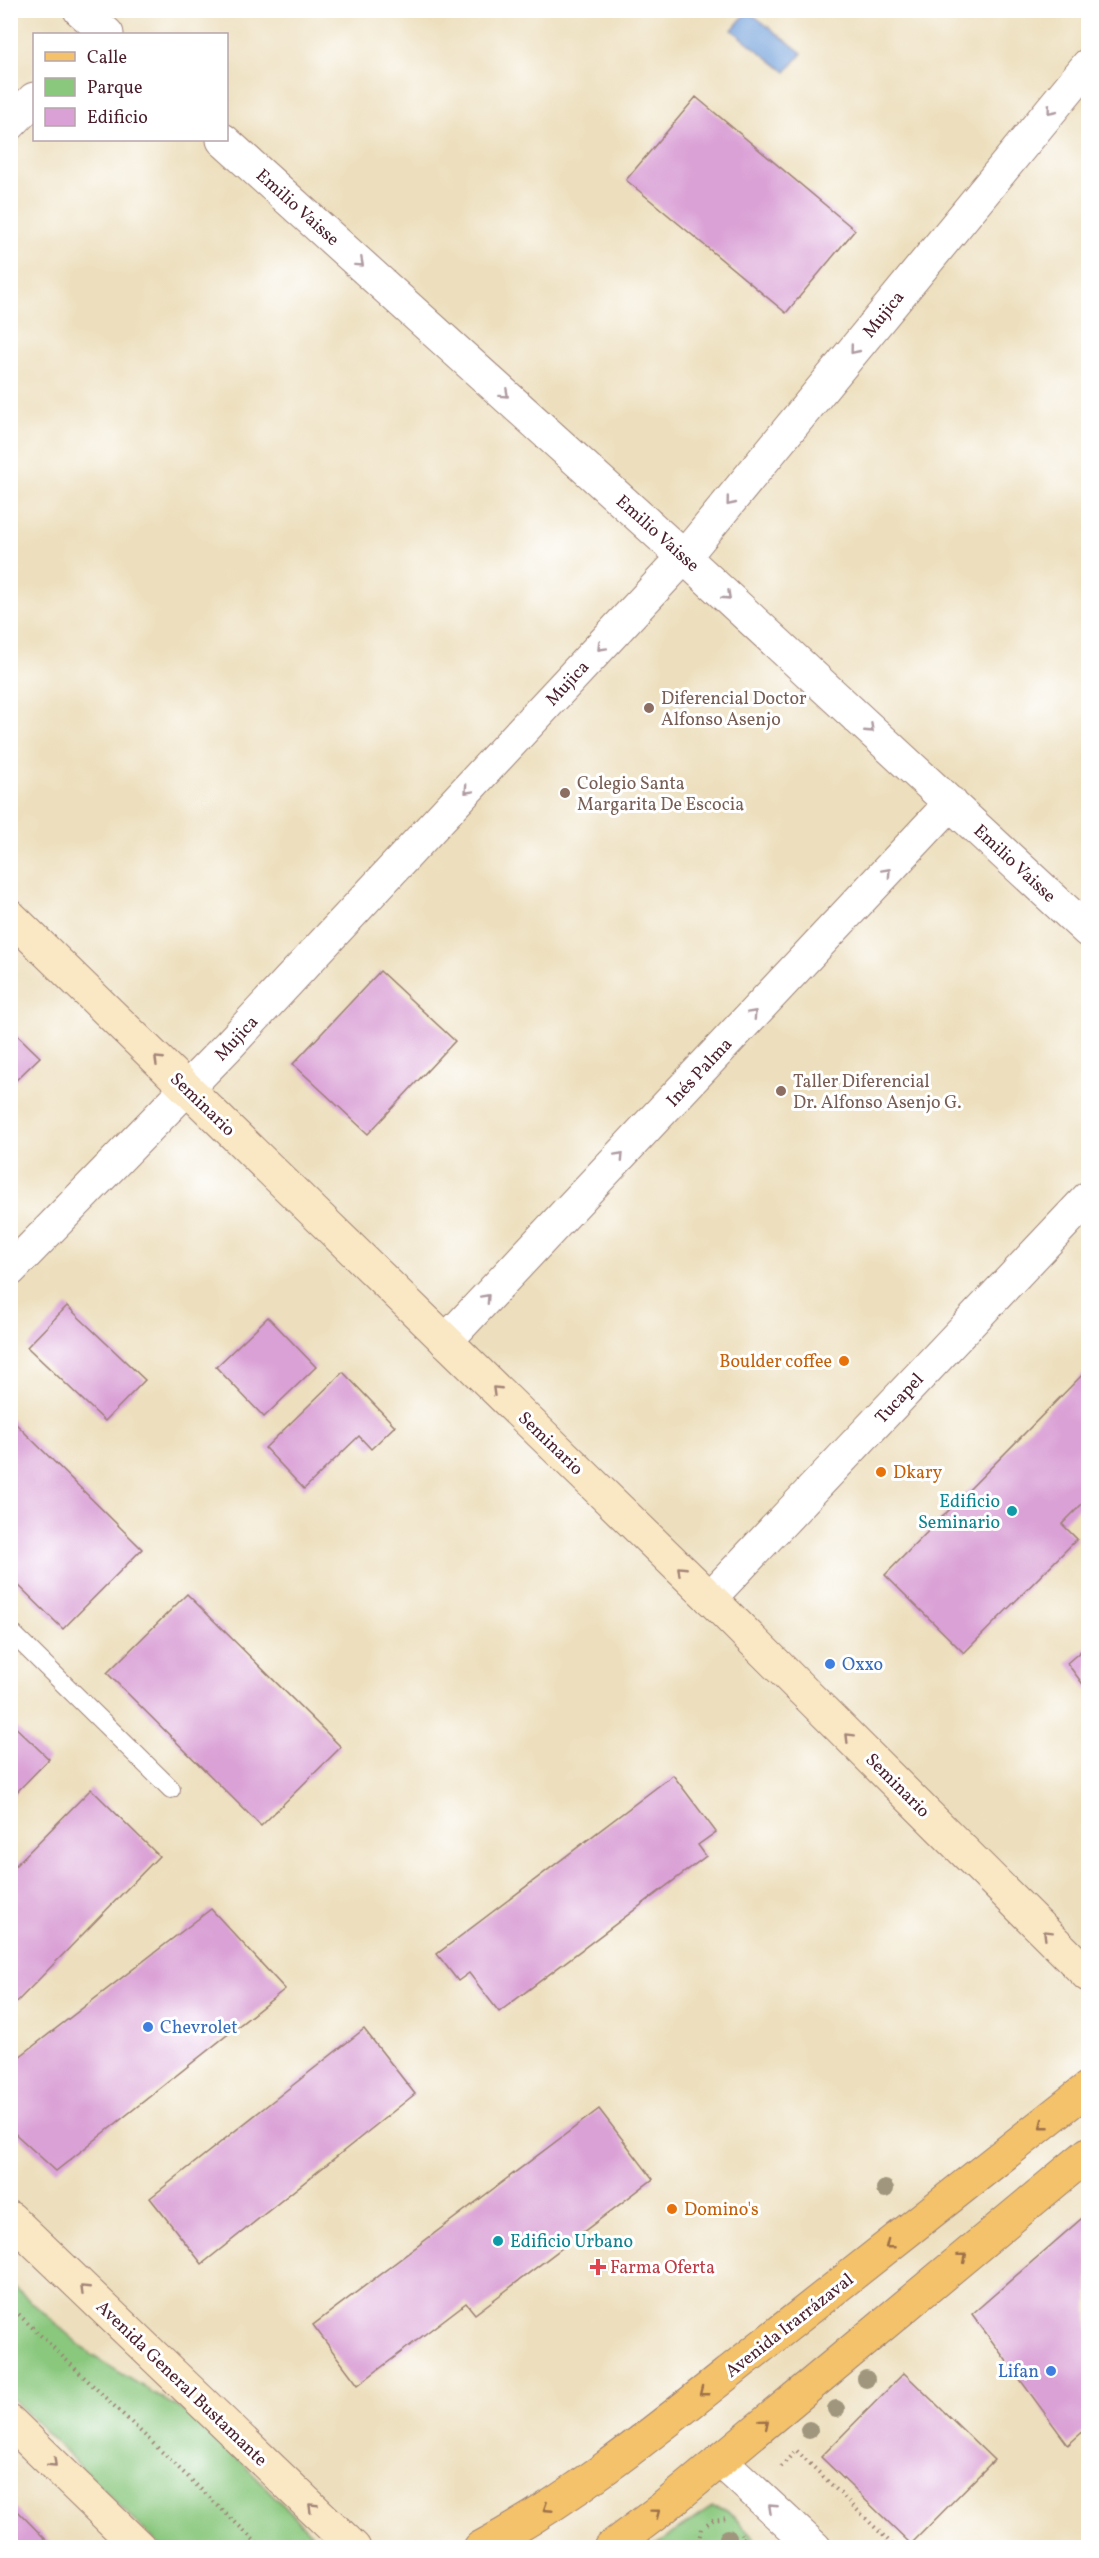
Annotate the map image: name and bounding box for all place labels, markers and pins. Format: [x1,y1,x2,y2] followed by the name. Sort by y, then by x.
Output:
[661,687,807,733] place label: Diferencial Doctor Alfonso Asenjo
[642,701,656,715] marker: Diferencial Doctor Alfonso Asenjo
[577,772,744,818] place label: Colegio Santa Margarita De Escocia
[558,786,572,800] marker: Colegio Santa Margarita De Escocia
[793,1070,962,1116] place label: Taller Diferencial Dr. Alfonso Asenjo G.
[774,1084,788,1098] marker: Taller Diferencial Dr. Alfonso Asenjo G.
[719,1350,832,1375] place label: Boulder coffee
[837,1354,851,1368] marker: Boulder coffee
[893,1461,942,1486] place label: Dkary
[874,1465,888,1479] marker: Dkary
[918,1490,1000,1536] place label: Edificio Seminario
[1005,1504,1019,1518] marker: Edificio Seminario
[842,1653,883,1678] place label: Oxxo
[823,1657,837,1671] marker: Oxxo
[160,2016,238,2041] place label: Chevrolet
[141,2020,155,2034] marker: Chevrolet
[684,2198,759,2223] place label: Domino's
[665,2202,679,2216] marker: Domino's
[510,2230,633,2255] place label: Edificio Urbano
[491,2234,505,2248] marker: Edificio Urbano
[610,2256,715,2281] place label: Farma Oferta
[591,2260,605,2274] marker: Farma Oferta
[998,2360,1039,2385] place label: Lifan
[1044,2364,1058,2378] marker: Lifan

